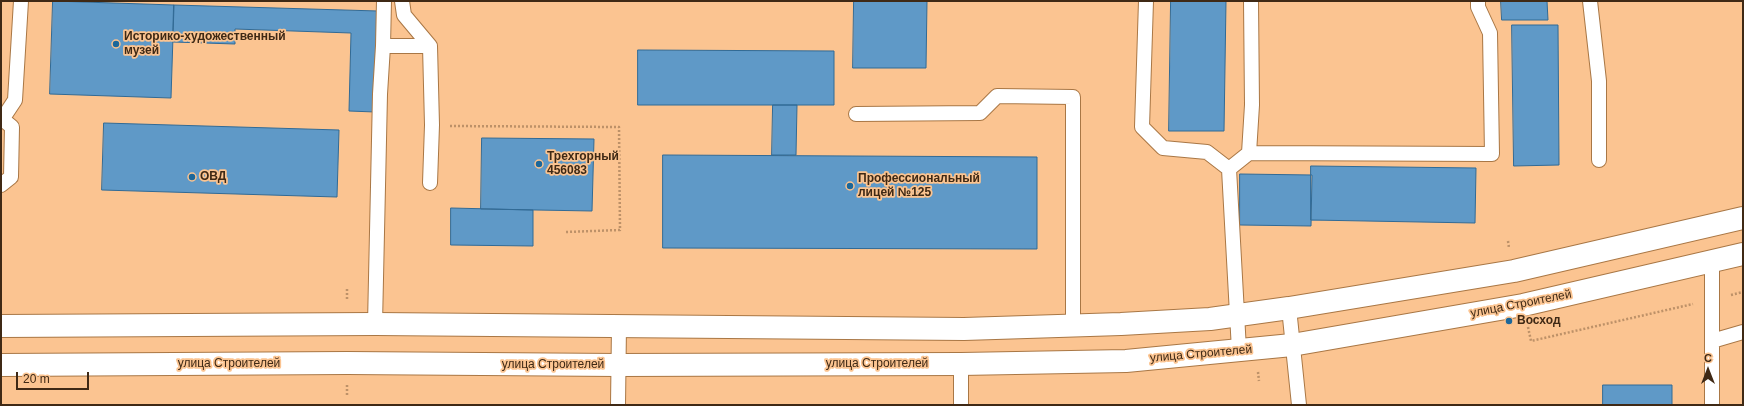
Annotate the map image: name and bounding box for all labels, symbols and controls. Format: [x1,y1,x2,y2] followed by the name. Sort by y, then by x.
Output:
[124,30,286,58] place label: Историко-художественный музей
[111,39,121,49] marker: Историко-художественный музей
[547,150,619,178] place label: Трехгорный 456083
[534,159,544,169] marker: Трехгорный 456083
[200,170,226,184] place label: ОВД
[187,172,197,182] marker: ОВД
[858,172,980,200] place label: Профессиональный лицей №125
[845,181,855,191] marker: Профессиональный лицей №125
[1469,287,1573,321] street label: улица Строителей
[1517,314,1561,328] place label: Восход
[1504,316,1514,326] marker: Восход
[1149,342,1253,366] street label: улица Строителей
[1688,350,1728,390] north arrow
[1704,352,1712,364] text: С
[178,357,280,371] street label: улица Строителей
[826,357,928,371] street label: улица Строителей
[502,358,604,372] street label: улица Строителей
[18,364,91,390] scale bar
[23,372,50,386] text: 20 m

